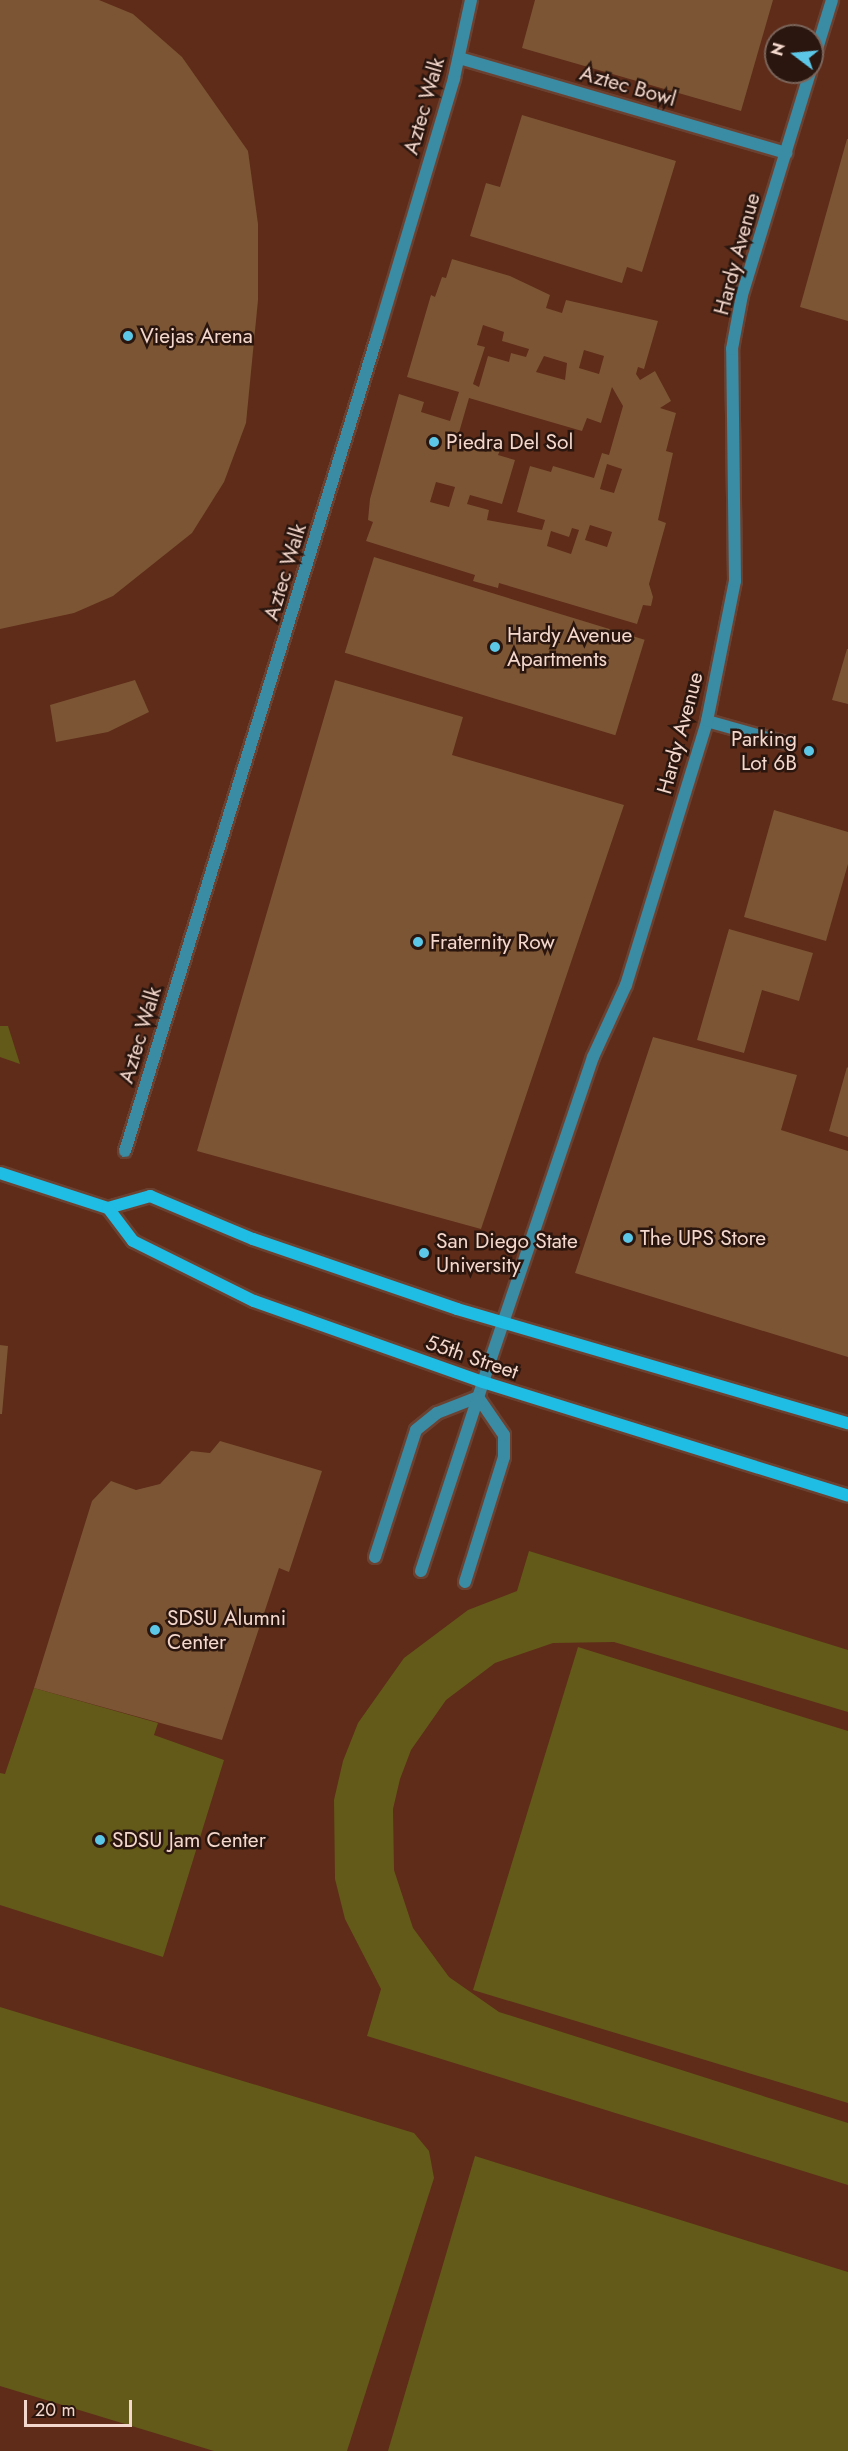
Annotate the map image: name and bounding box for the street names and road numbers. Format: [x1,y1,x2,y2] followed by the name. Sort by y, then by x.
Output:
[398,55,450,157] street label: Aztec Walk
[577,60,679,112] street label: Aztec Bowl
[709,190,765,318] street label: Hardy Avenue
[258,521,312,623] street label: Aztec Walk
[652,669,708,797] street label: Hardy Avenue
[113,984,167,1086] street label: Aztec Walk
[422,1329,522,1385] street label: 55th Street

